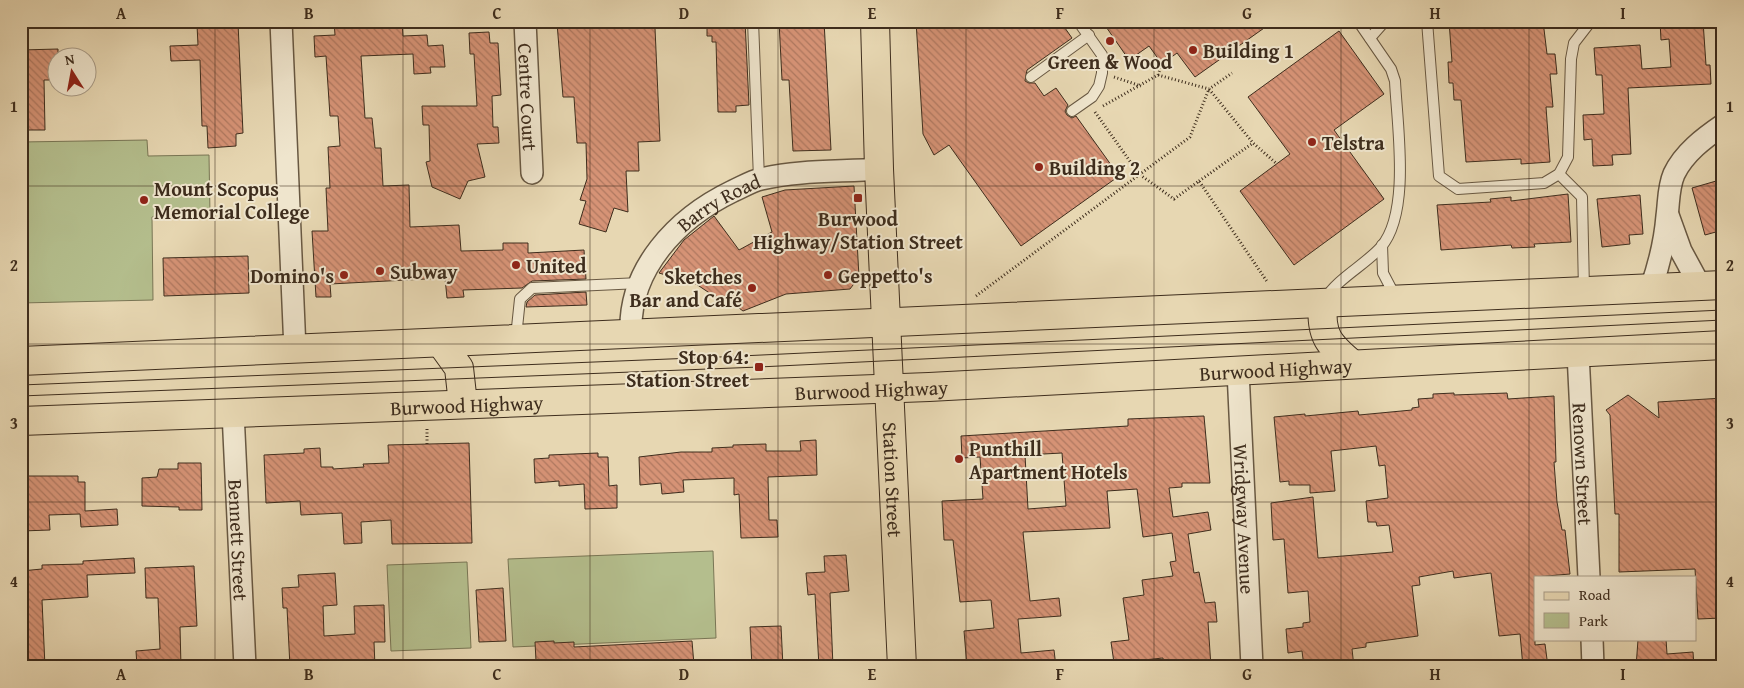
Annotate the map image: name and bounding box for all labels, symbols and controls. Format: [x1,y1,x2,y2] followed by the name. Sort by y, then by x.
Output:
[116,1,127,25] text: A
[304,1,314,25] text: B
[492,1,502,25] text: C
[679,1,689,25] text: D
[868,1,877,25] text: E
[1056,1,1064,25] text: F
[1242,1,1252,25] text: G
[1429,1,1441,25] text: H
[1620,1,1626,25] text: I
[1104,35,1116,47] marker: Green & Wood
[1203,36,1294,65] place label: Building 1
[512,43,545,151] street label: Centre Court
[1187,44,1199,56] marker: Building 1
[1048,47,1173,76] place label: Green & Wood
[48,48,98,98] north arrow
[63,48,77,70] text: N
[10,94,18,118] text: 1
[1726,94,1734,118] text: 1
[1322,128,1385,157] place label: Telstra
[1306,136,1318,148] marker: Telstra
[1049,153,1140,182] place label: Building 2
[1033,161,1045,173] marker: Building 2
[670,166,765,238] street label: Barry Road
[154,174,310,226] place label: Mount Scopus Memorial College
[852,192,864,204] marker: Burwood Highway/Station Street
[138,194,150,206] marker: Mount Scopus Memorial College
[753,204,963,256] place label: Burwood Highway/Station Street
[526,251,587,280] place label: United
[10,253,18,277] text: 2
[1726,253,1734,277] text: 2
[390,257,458,286] place label: Subway
[510,259,522,271] marker: United
[250,261,334,290] place label: Domino's
[838,261,933,290] place label: Geppetto's
[629,262,742,314] place label: Sketches Bar and Café
[374,265,386,277] marker: Subway
[338,269,350,281] marker: Domino's
[822,269,834,281] marker: Geppetto's
[746,282,758,294] marker: Sketches Bar and Café
[626,342,749,394] place label: Stop 64: Station Street
[1199,350,1353,387] street label: Burwood Highway
[753,361,765,373] marker: Stop 64: Station Street
[794,372,949,407] street label: Burwood Highway
[390,387,544,422] street label: Burwood Highway
[1566,402,1601,526] street label: Renown Street
[10,411,18,435] text: 3
[1726,411,1734,435] text: 3
[876,421,910,538] street label: Station Street
[969,434,1128,486] place label: Punthill Apartment Hotels
[1227,443,1263,595] street label: Wridgway Avenue
[953,453,965,465] marker: Punthill Apartment Hotels
[222,478,256,601] street label: Bennett Street
[10,569,18,593] text: 4
[1726,569,1734,593] text: 4
[1534,576,1696,640] legend
[1579,584,1610,605] text: Road
[1579,610,1608,631] text: Park
[116,662,127,686] text: A
[304,662,314,686] text: B
[492,662,502,686] text: C
[679,662,689,686] text: D
[868,662,877,686] text: E
[1056,662,1064,686] text: F
[1242,662,1252,686] text: G
[1429,662,1441,686] text: H
[1620,662,1626,686] text: I

